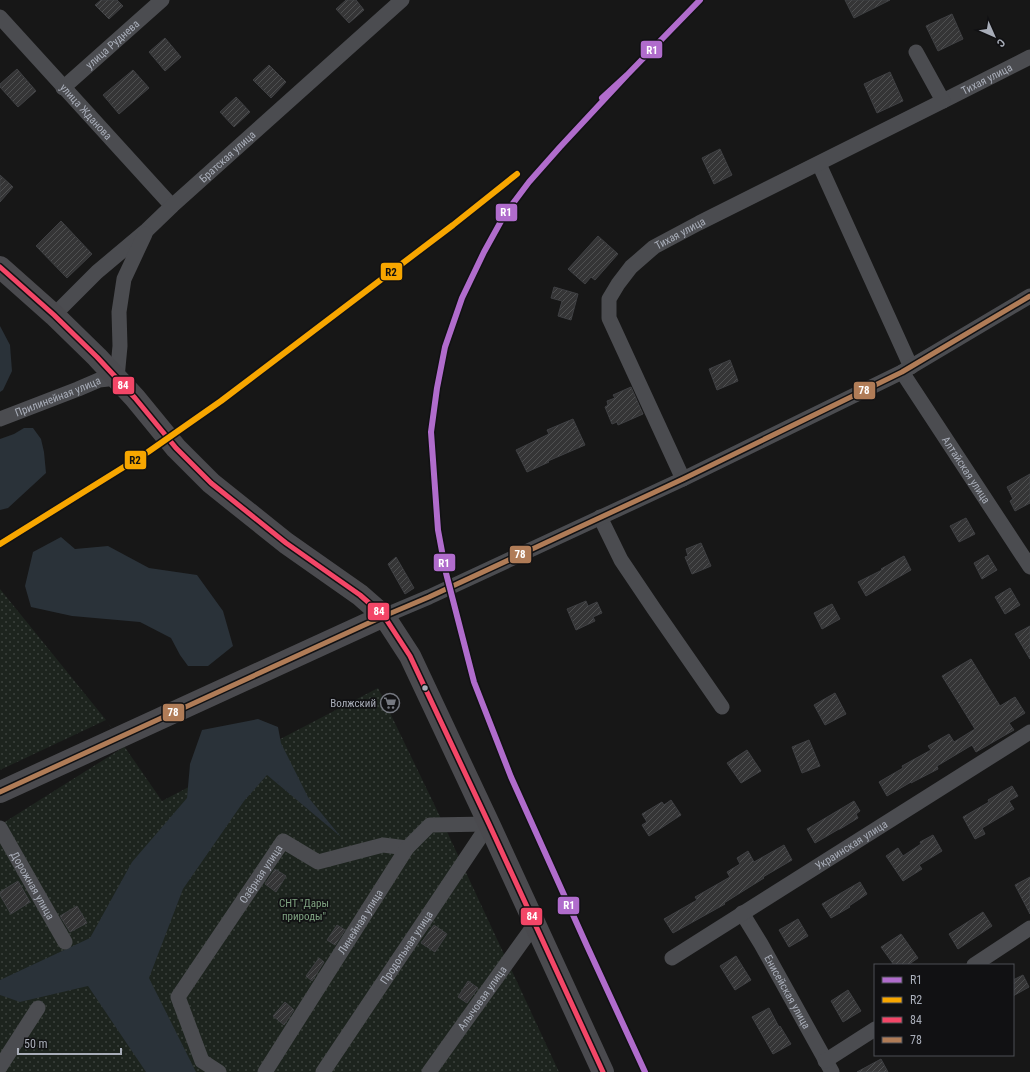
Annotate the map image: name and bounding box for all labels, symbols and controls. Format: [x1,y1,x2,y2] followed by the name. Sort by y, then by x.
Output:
[974,16,1014,56] north arrow
[83,17,142,72] street label: улица Руднева
[994,36,1008,50] text: С
[640,40,663,59] line badge: R1
[646,44,658,57] text: R1
[959,61,1015,98] street label: Тихая улица
[57,81,115,143] street label: улица Жданова
[197,128,258,185] street label: Братская улица
[495,203,518,222] line badge: R1
[500,206,512,219] text: R1
[653,215,708,252] street label: Тихая улица
[380,262,403,281] line badge: R2
[385,266,397,279] text: R2
[13,374,103,420] street label: Прилинейная улица
[112,376,135,395] line badge: 84
[117,379,129,392] text: 84
[853,381,876,400] line badge: 78
[858,384,870,397] text: 78
[939,434,993,506] street label: Алтайская улица
[124,450,147,470] line badge: R2
[129,454,141,467] text: R2
[509,545,532,564] line badge: 78
[514,548,526,561] text: 78
[433,553,456,572] line badge: R1
[438,557,450,570] text: R1
[367,602,390,621] line badge: 84
[373,605,385,618] text: 84
[420,683,430,693] unlabelled marker
[379,692,401,714] supermarket icon: Волжский
[330,697,376,710] place label: Волжский
[162,703,185,722] line badge: 78
[167,706,179,719] text: 78
[813,818,890,873] street label: Украинская улица
[237,843,286,906] street label: Озёрная улица
[8,849,57,922] street label: Дорожная улица
[335,887,386,957] street label: Линейная улица
[557,896,580,915] line badge: R1
[279,897,329,923] park label: СНТ "Дары природы"
[563,899,575,912] text: R1
[520,907,543,926] line badge: 84
[378,909,436,987] street label: Продольная улица
[526,910,538,923] text: 84
[761,953,813,1031] street label: Енисейская улица
[455,964,510,1033] street label: Алычовая улица
[874,964,1014,1056] legend
[910,973,922,987] text: R1
[910,993,922,1007] text: R2
[910,1013,922,1027] text: 84
[18,1030,121,1056] scale bar
[910,1033,922,1047] text: 78
[24,1037,48,1051] text: 50 m

